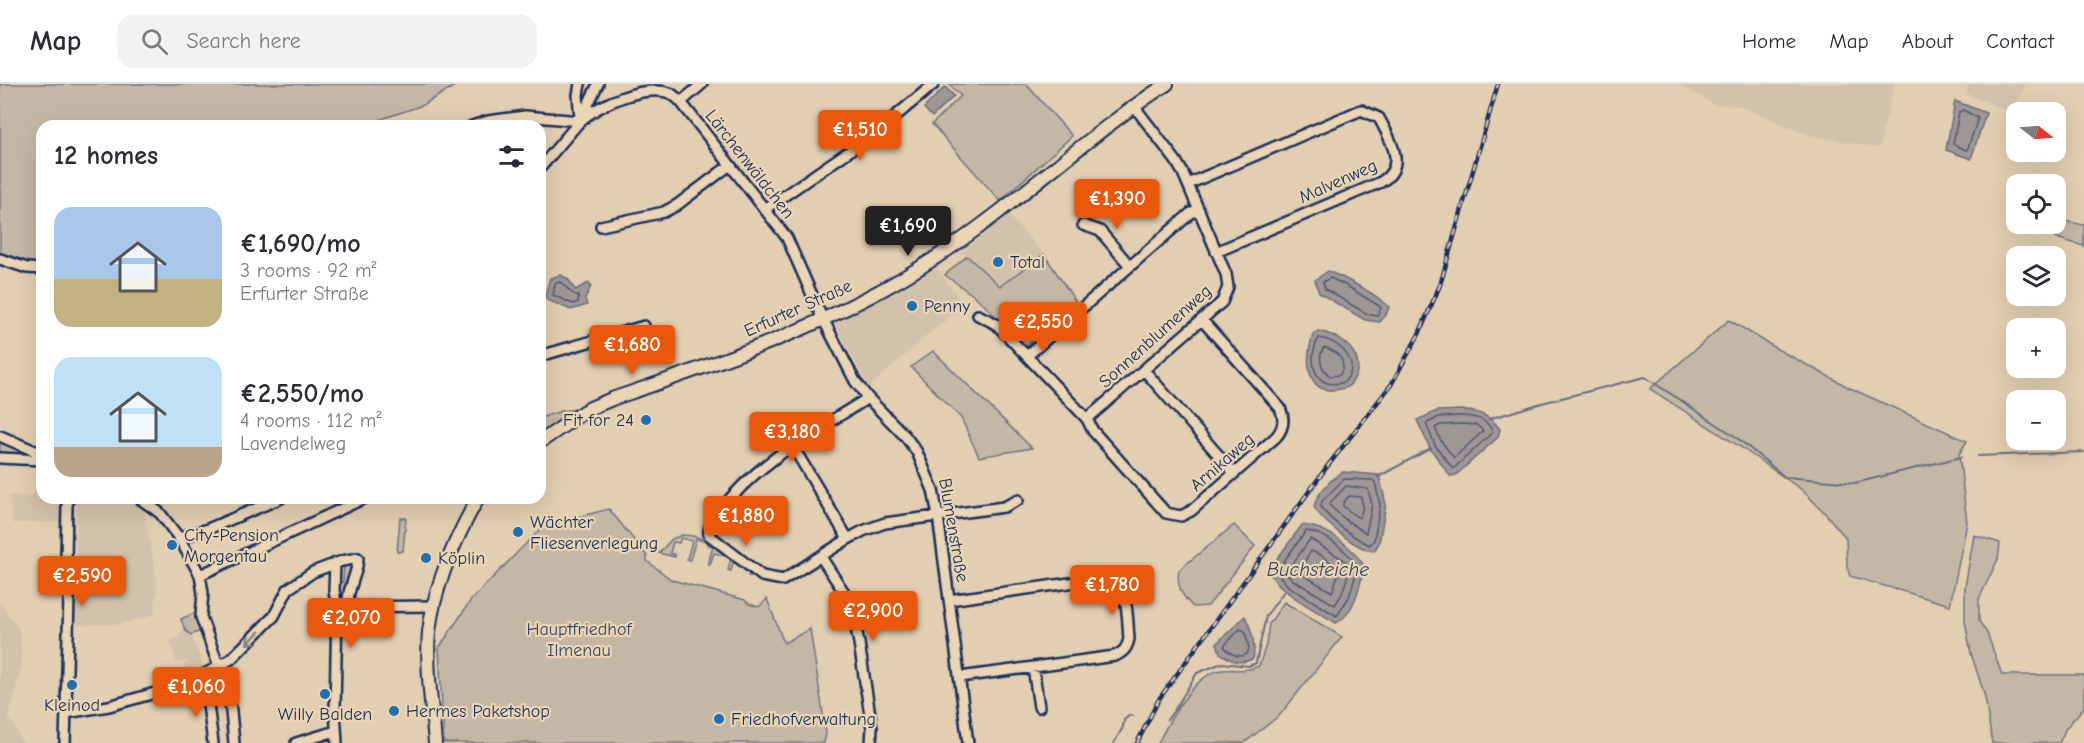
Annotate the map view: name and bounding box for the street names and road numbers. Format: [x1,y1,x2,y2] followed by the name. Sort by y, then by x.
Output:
[701,106,799,223] street label: Lärchenwäldchen
[1296,155,1381,208] street label: Malvenweg
[741,275,855,342] street label: Erfurter Straße
[1095,280,1216,392] street label: Sonnenblumenweg
[1186,429,1259,496] street label: Arnikaweg
[934,476,973,584] street label: Blumenstraße

